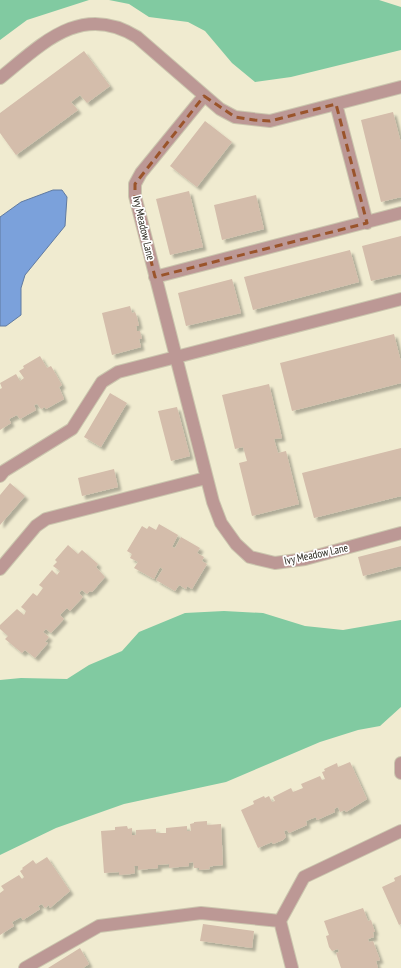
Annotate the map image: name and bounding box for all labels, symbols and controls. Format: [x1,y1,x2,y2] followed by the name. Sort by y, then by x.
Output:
[130,195,158,262] street label: Ivy Meadow Lane
[283,540,350,568] street label: Ivy Meadow Lane

